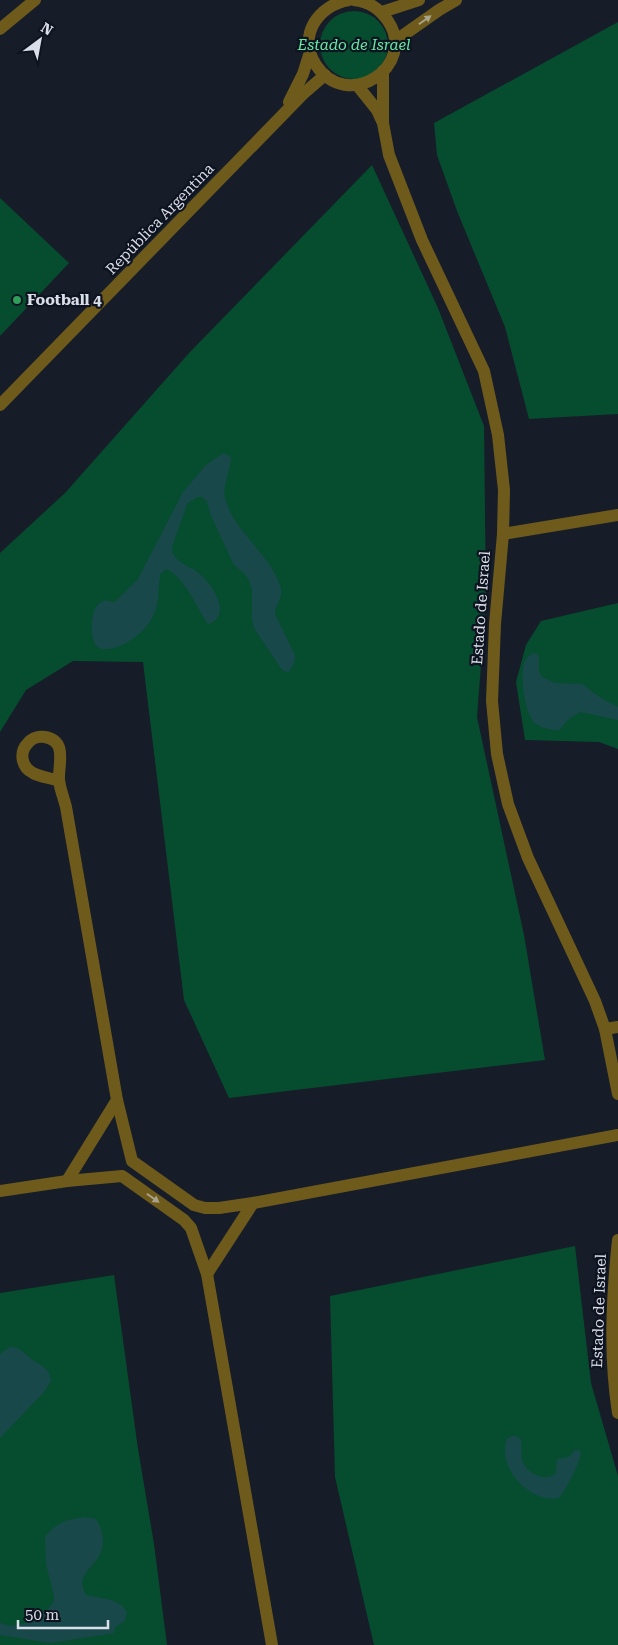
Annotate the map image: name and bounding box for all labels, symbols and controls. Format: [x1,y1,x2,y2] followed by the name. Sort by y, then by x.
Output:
[418,14,431,25] one-way arrow
[15,15,65,65] north arrow
[38,19,56,39] text: N
[296,36,411,54] park label: Estado de Israel
[102,160,218,278] street label: República Argentina
[27,291,102,309] place label: Football 4
[11,294,23,306] marker: Football 4
[468,550,494,666] street label: Estado de Israel
[146,1193,160,1203] one-way arrow
[588,1253,610,1368] street label: Estado de Israel
[18,1598,108,1630] scale bar
[25,1606,60,1624] text: 50 m

